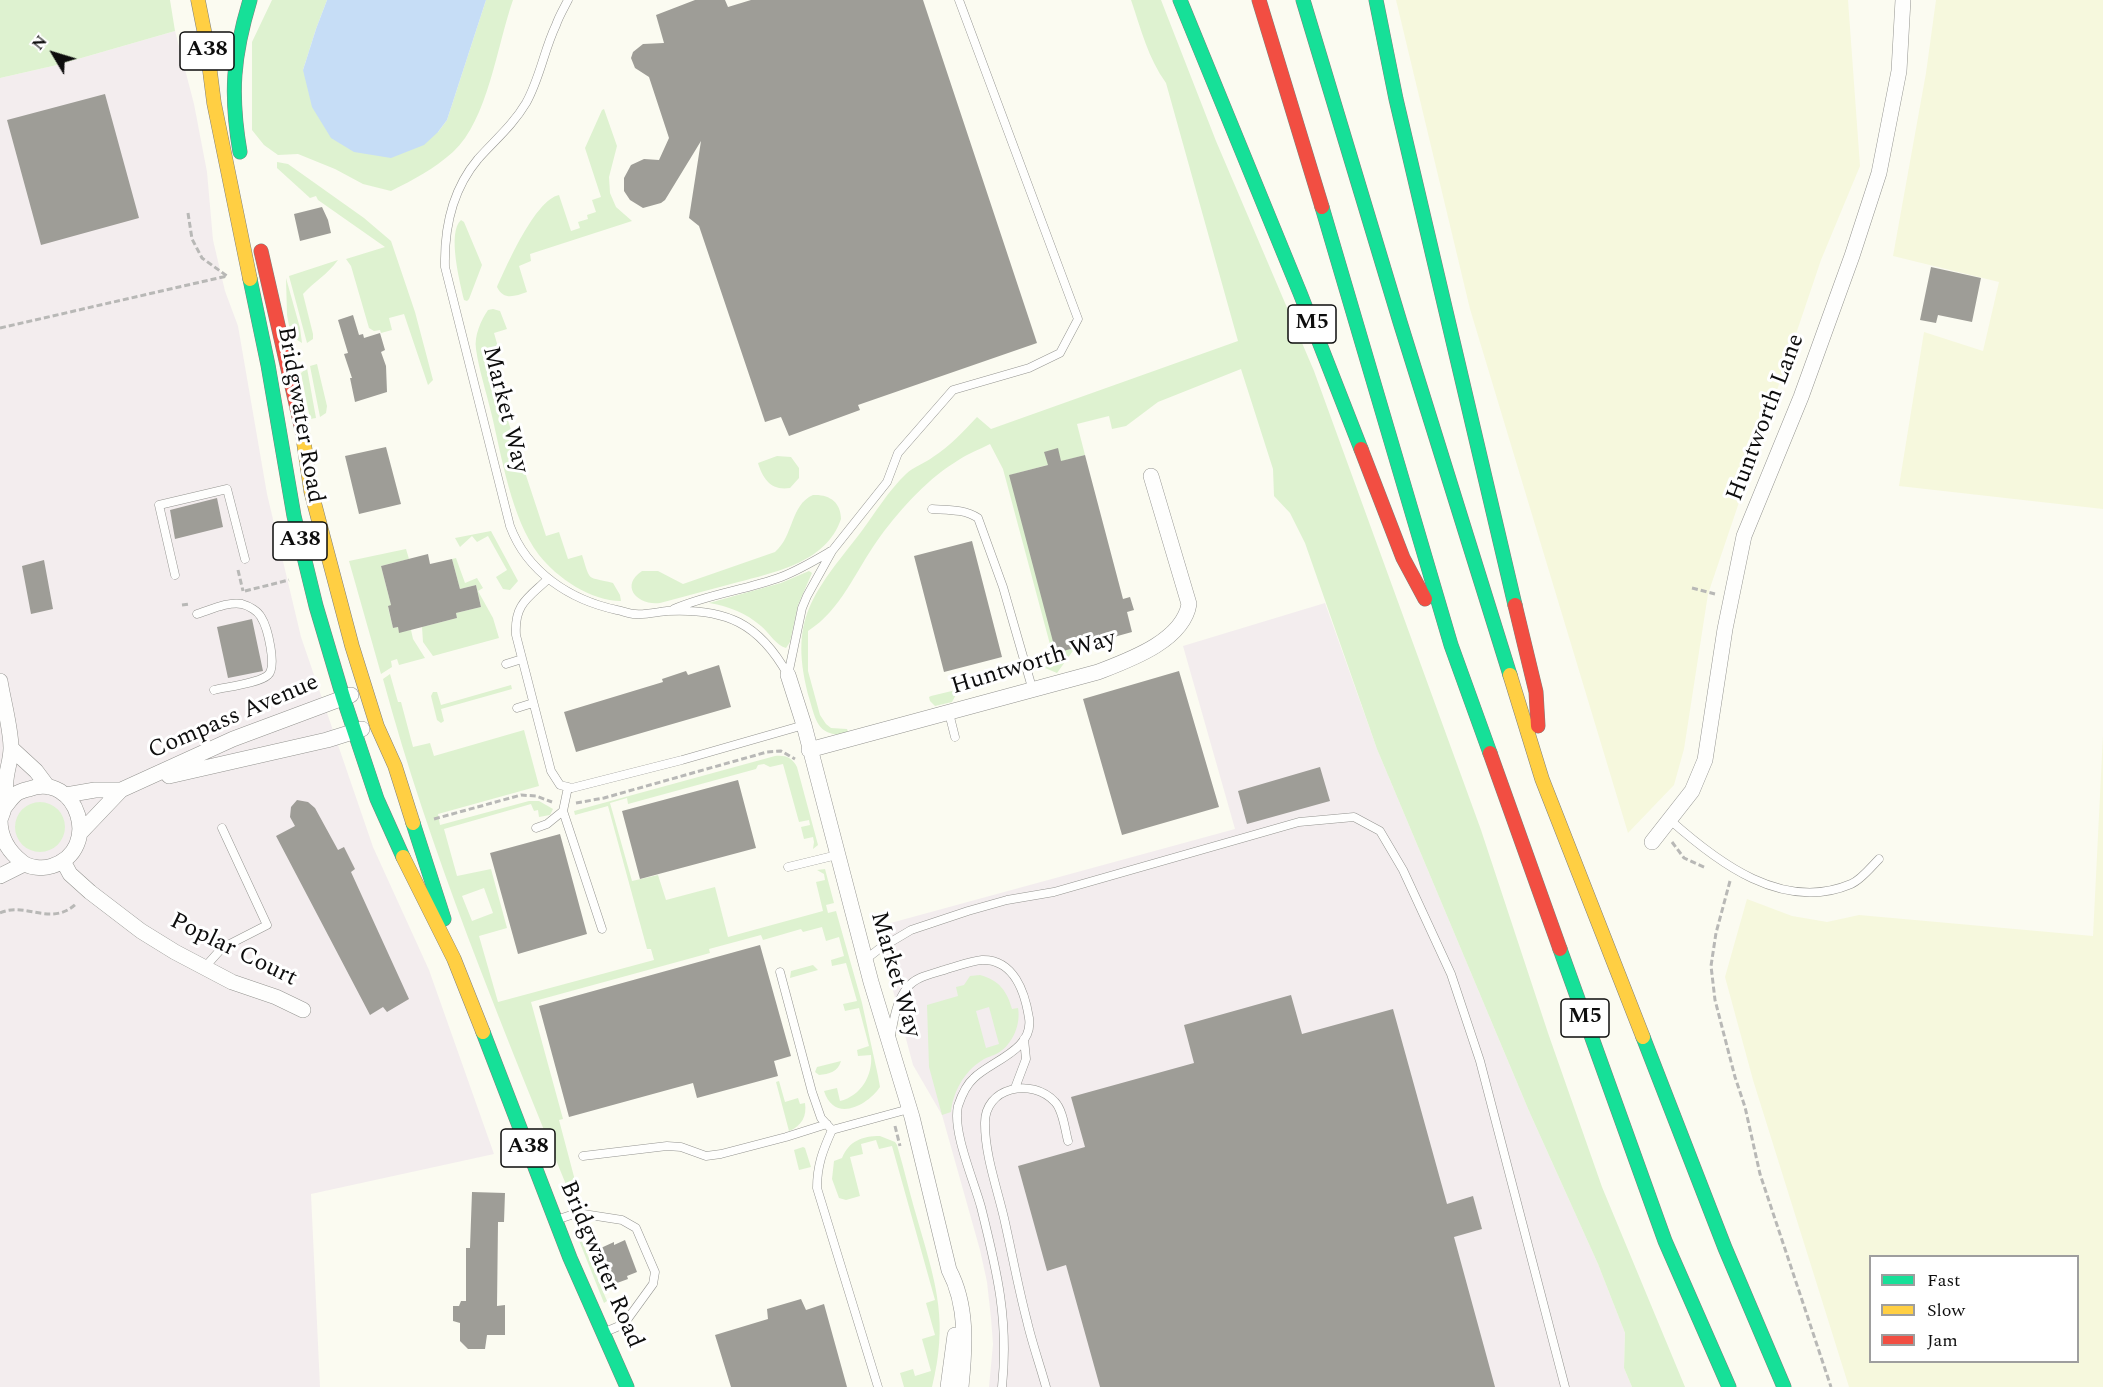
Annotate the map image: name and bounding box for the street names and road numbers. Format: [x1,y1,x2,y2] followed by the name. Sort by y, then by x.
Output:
[180,32,234,70] road number: A38
[1288,305,1336,343] road number: M5
[269,324,329,506] street label: Bridgwater Road
[1722,330,1812,506] street label: Huntworth Lane
[474,344,534,476] street label: Market Way
[273,522,327,560] road number: A38
[948,625,1120,703] street label: Huntworth Way
[145,669,323,767] street label: Compass Avenue
[165,908,301,994] street label: Poplar Court
[862,909,926,1041] street label: Market Way
[1561,999,1609,1037] road number: M5
[501,1129,555,1167] road number: A38
[552,1177,648,1353] street label: Bridgwater Road

